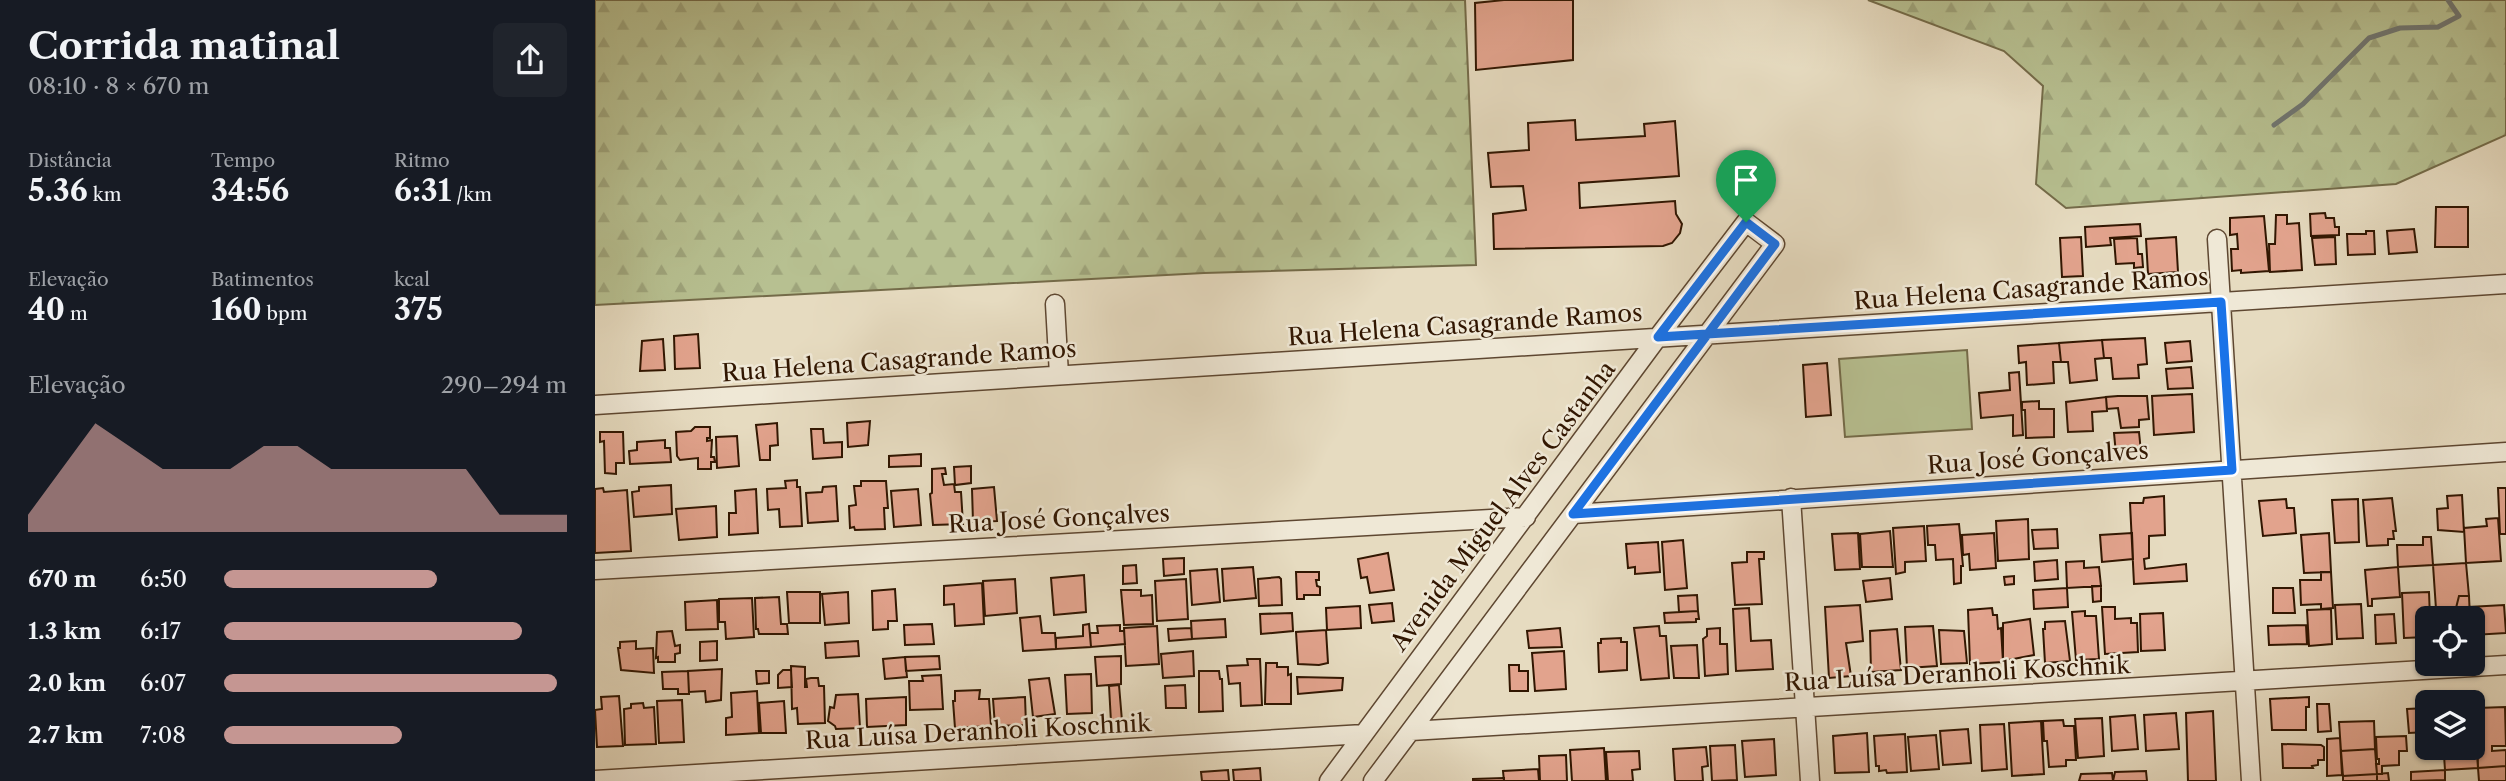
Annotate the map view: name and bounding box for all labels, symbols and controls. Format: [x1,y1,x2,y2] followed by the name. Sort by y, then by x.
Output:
[28,22,340,69] text: Corrida matinal
[493,23,567,97] button: share
[28,72,209,100] text: 08:10 · 8 × 670 m
[28,149,112,172] text: Distância
[211,149,275,172] text: Tempo
[394,149,450,172] text: Ritmo
[1716,150,1776,222] pin
[1727,161,1765,199] icon: arrive
[28,172,88,209] text: 5.36
[211,172,289,209] text: 34:56
[394,172,451,209] text: 6:31
[88,183,122,206] text: km
[451,183,492,206] text: /km
[1853,262,2209,315] street label: Rua Helena Casagrande Ramos
[28,268,109,291] text: Elevação
[211,268,314,291] text: Batimentos
[394,268,430,291] text: kcal
[28,291,65,328] text: 40
[211,291,262,328] text: 160
[394,291,443,328] text: 375
[1287,298,1643,351] street label: Rua Helena Casagrande Ramos
[65,302,88,325] text: m
[262,302,307,325] text: bpm
[721,334,1077,387] street label: Rua Helena Casagrande Ramos
[1383,355,1621,657] street label: Avenida Miguel Alves Castanha
[28,371,126,399] text: Elevação
[441,371,567,399] text: 290–294 m
[1926,435,2150,480] street label: Rua José Gonçalves
[947,498,1171,539] street label: Rua José Gonçalves
[28,565,97,593] text: 670 m
[140,565,187,593] text: 6:50
[2415,606,2485,760] map controls
[2415,606,2485,676] button: locate
[28,617,102,645] text: 1.3 km
[140,617,181,645] text: 6:17
[1783,650,2132,697] street label: Rua Luísa Deranholi Koschnik
[28,669,106,697] text: 2.0 km
[140,669,186,697] text: 6:07
[2415,690,2485,760] button: layers
[804,708,1153,755] street label: Rua Luísa Deranholi Koschnik
[28,721,104,749] text: 2.7 km
[140,721,186,749] text: 7:08

